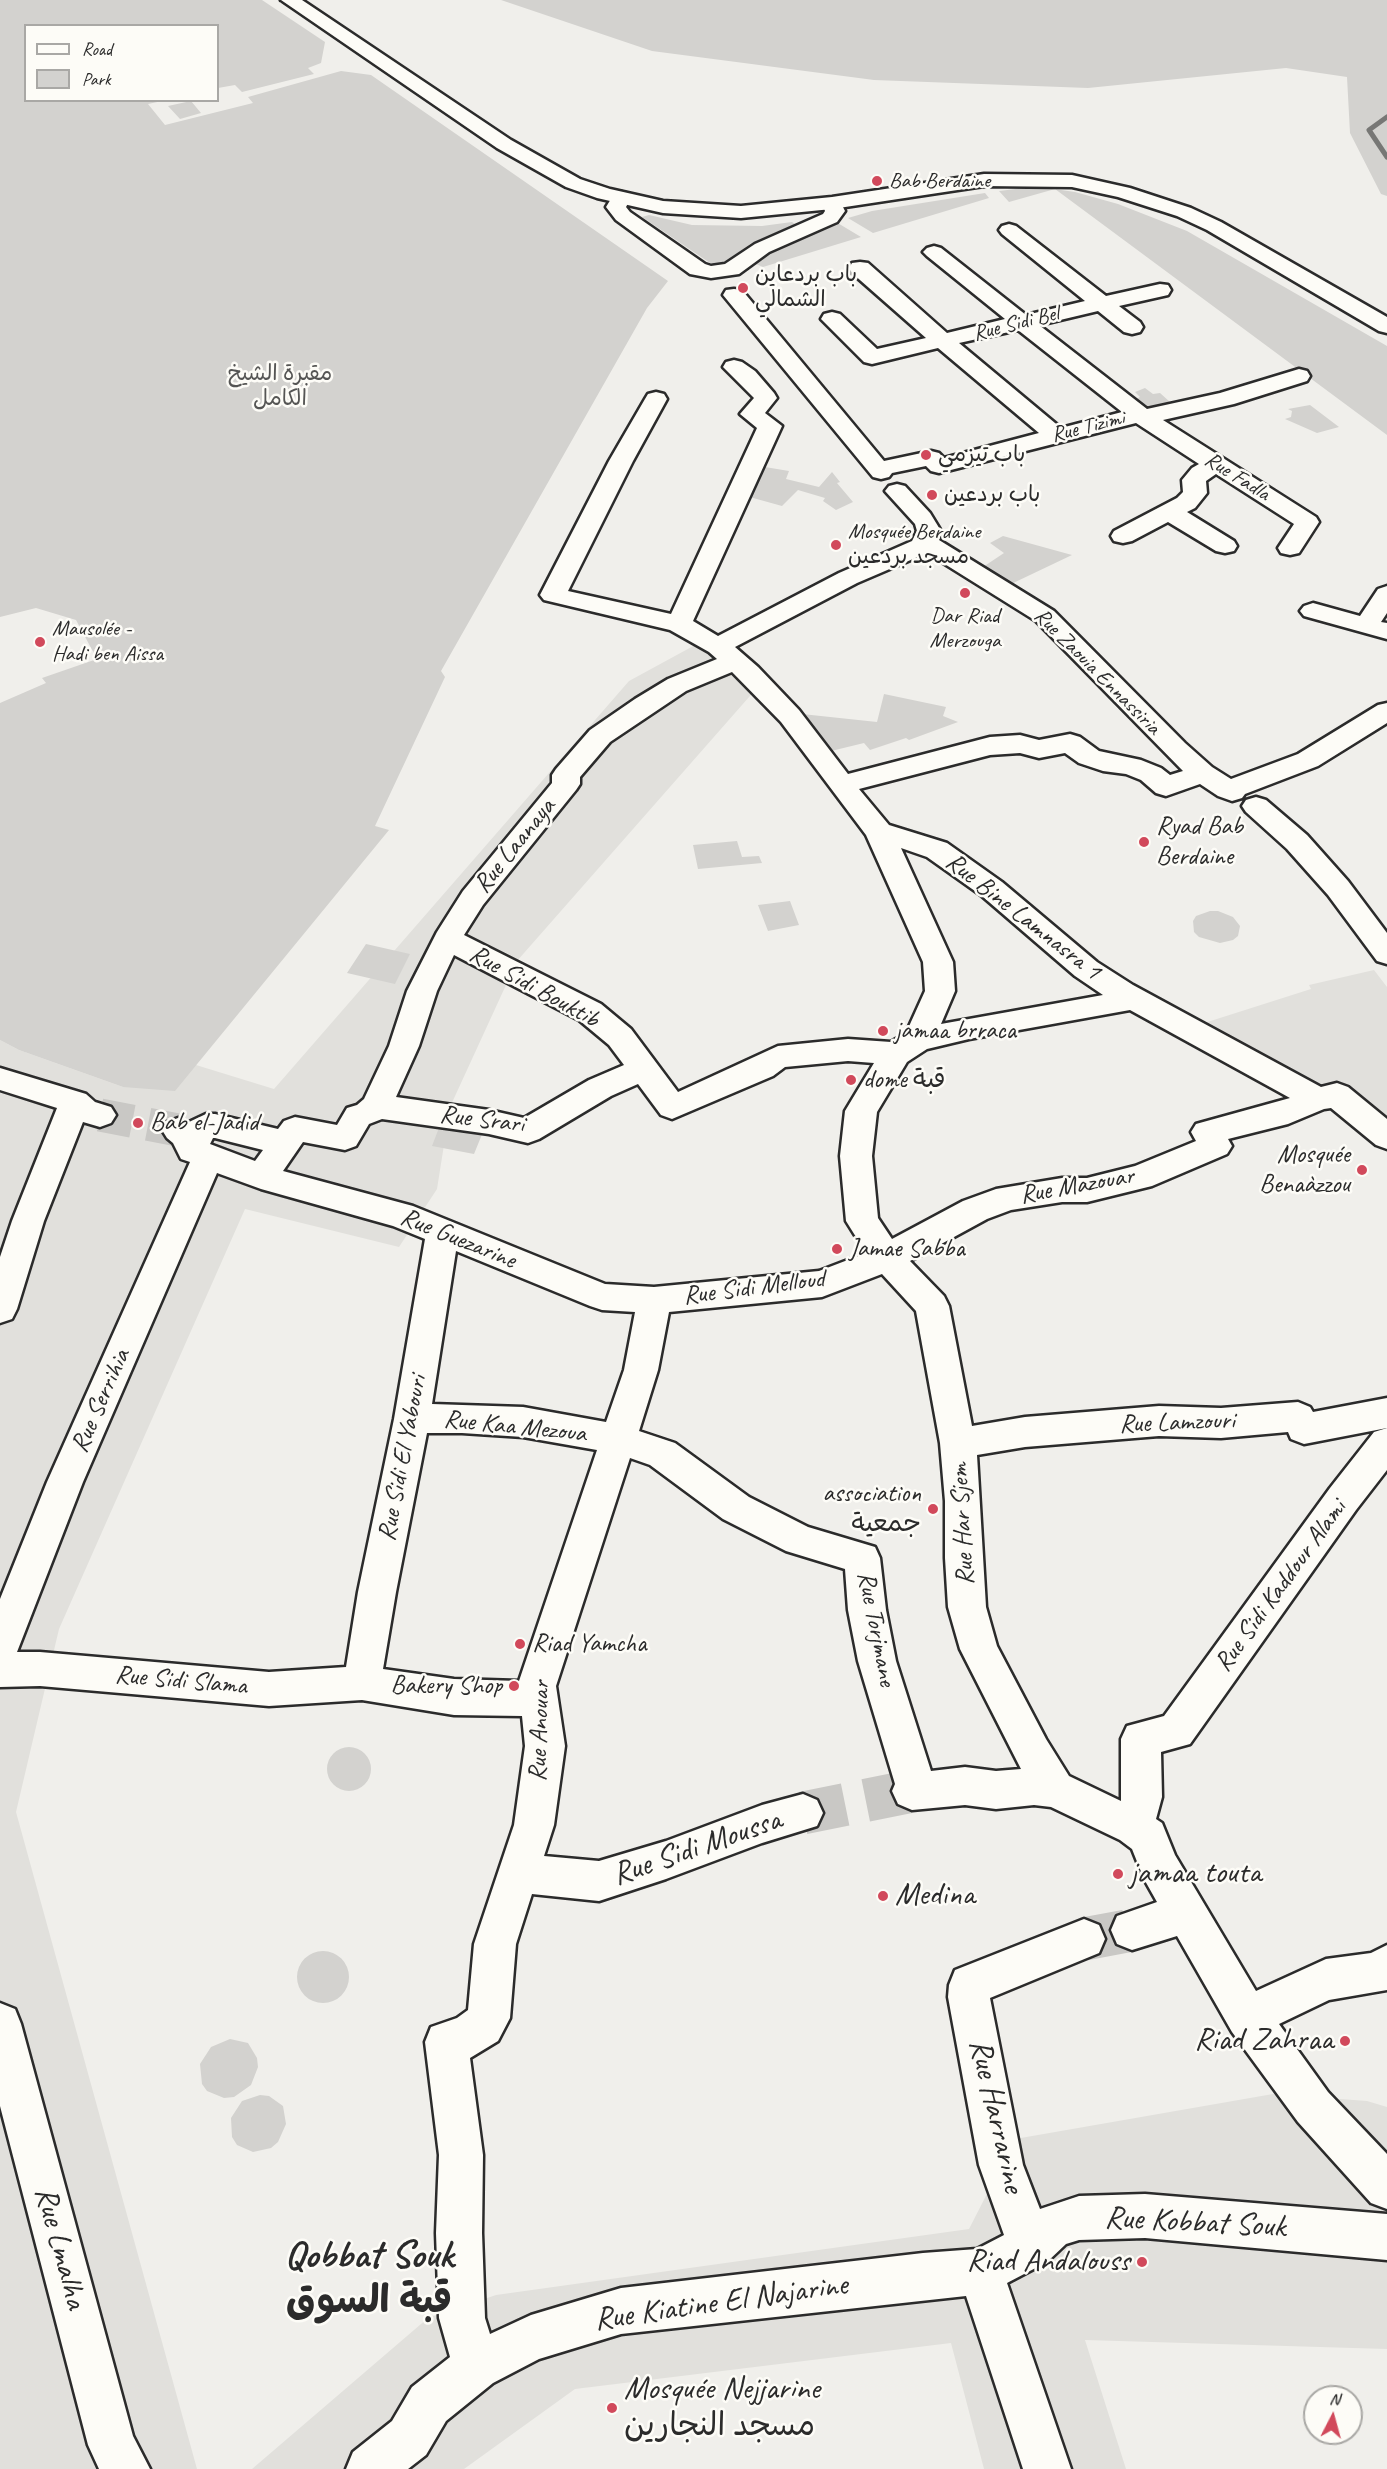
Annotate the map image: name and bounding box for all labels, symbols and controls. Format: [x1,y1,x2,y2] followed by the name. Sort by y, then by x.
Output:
[24,24,219,102] legend
[82,38,112,60] text: Road
[82,68,111,90] text: Park
[889,168,990,194] place label: Bab Berdaine
[870,174,884,188] marker: Bab Berdaine
[755,262,857,314] place label: باب بردعاين الشمالي
[736,281,750,295] marker: باب بردعاين الشمالي
[970,301,1062,347] street label: Rue Sidi Bel
[228,361,332,412] park label: مقبرة الشيخ الكامل
[1049,405,1127,449] street label: Rue Tizimi
[938,442,1025,468] place label: باب تيزمي
[1200,447,1274,507] street label: Rue Fadla
[919,448,933,462] marker: باب تيزمي
[944,482,1040,508] place label: باب بردعين
[925,488,939,502] marker: باب بردعين
[848,519,980,570] place label: Mosquée Berdaine مسجد بردعين
[829,538,843,552] marker: Mosquée Berdaine مسجد بردعين
[958,586,972,600] marker: Dar Riad Merzouga
[929,603,1001,654] place label: Dar Riad Merzouga
[1028,603,1166,741] street label: Rue Zaouia Ennassiria
[52,616,163,668] place label: Mausolée - Hadi ben Aissa
[33,635,47,649] marker: Mausolée - Hadi ben Aissa
[467,792,563,900] street label: Rue Laanaya
[1156,811,1243,873] place label: Ryad Bab Berdaine
[1137,835,1151,849] marker: Ryad Bab Berdaine
[939,847,1107,987] street label: Rue Bine Lamnasra 1
[464,939,604,1035] street label: Rue Sidi Bouktib
[895,1015,1016,1047] place label: jamaa brraca
[876,1024,890,1038] marker: jamaa brraca
[863,1064,945,1096] place label: dome قبة
[844,1073,858,1087] marker: dome قبة
[438,1099,526,1141] street label: Rue Srari
[150,1107,258,1139] place label: Bab el-Jadid
[131,1116,145,1130] marker: Bab el-Jadid
[1259,1139,1350,1200] place label: Mosquée Benaàzzou
[1017,1161,1137,1211] street label: Rue Mazouar
[1355,1163,1369,1177] marker: Mosquée Benaàzzou
[396,1202,520,1276] street label: Rue Guezarine
[849,1233,965,1265] place label: Jamae Sabba
[830,1242,844,1256] marker: Jamae Sabba
[682,1264,826,1312] street label: Rue Sidi Melloud
[64,1345,138,1457] street label: Rue Serrihia
[372,1372,434,1544] street label: Rue Sidi El Yabouri
[442,1404,588,1450] street label: Rue Kaa Mezoua
[1119,1405,1235,1441] street label: Rue Lamzouri
[944,1462,982,1586] street label: Rue Har Sjem
[822,1478,921,1540] place label: association جمعية
[1208,1494,1354,1678] street label: Rue Sidi Kaddour Alami
[926,1502,940,1516] marker: association جمعية
[850,1569,902,1689] street label: Rue Torjmane
[532,1628,646,1660] place label: Riad Yamcha
[513,1637,527,1651] marker: Riad Yamcha
[114,1660,248,1702] street label: Rue Sidi Slama
[390,1670,502,1702] place label: Bakery Shop
[507,1679,521,1693] marker: Bakery Shop
[523,1680,557,1782] street label: Rue Anouar
[608,1801,786,1895] street label: Rue Sidi Moussa
[1130,1855,1261,1893] place label: jamaa touta
[1111,1867,1125,1881] marker: jamaa touta
[895,1877,975,1915] place label: Medina
[876,1889,890,1903] marker: Medina
[1194,2022,1333,2060] place label: Riad Zahraa
[1338,2034,1352,2048] marker: Riad Zahraa
[960,2035,1032,2197] street label: Rue Harrarine
[25,2183,95,2313] street label: Rue Lmalha
[1104,2199,1286,2247] street label: Rue Kobbat Souk
[285,2234,453,2325] district label: Qobbat Souk قبة السوق
[967,2243,1130,2281] place label: Riad Andalouss
[1135,2255,1149,2269] marker: Riad Andalouss
[592,2266,850,2340] street label: Rue Kiatine El Najarine
[624,2371,820,2446] place label: Mosquée Nejjarine مسجد النجارين
[1303,2385,1363,2445] north arrow
[1329,2389,1341,2410] text: N
[605,2401,619,2415] marker: Mosquée Nejjarine مسجد النجارين

